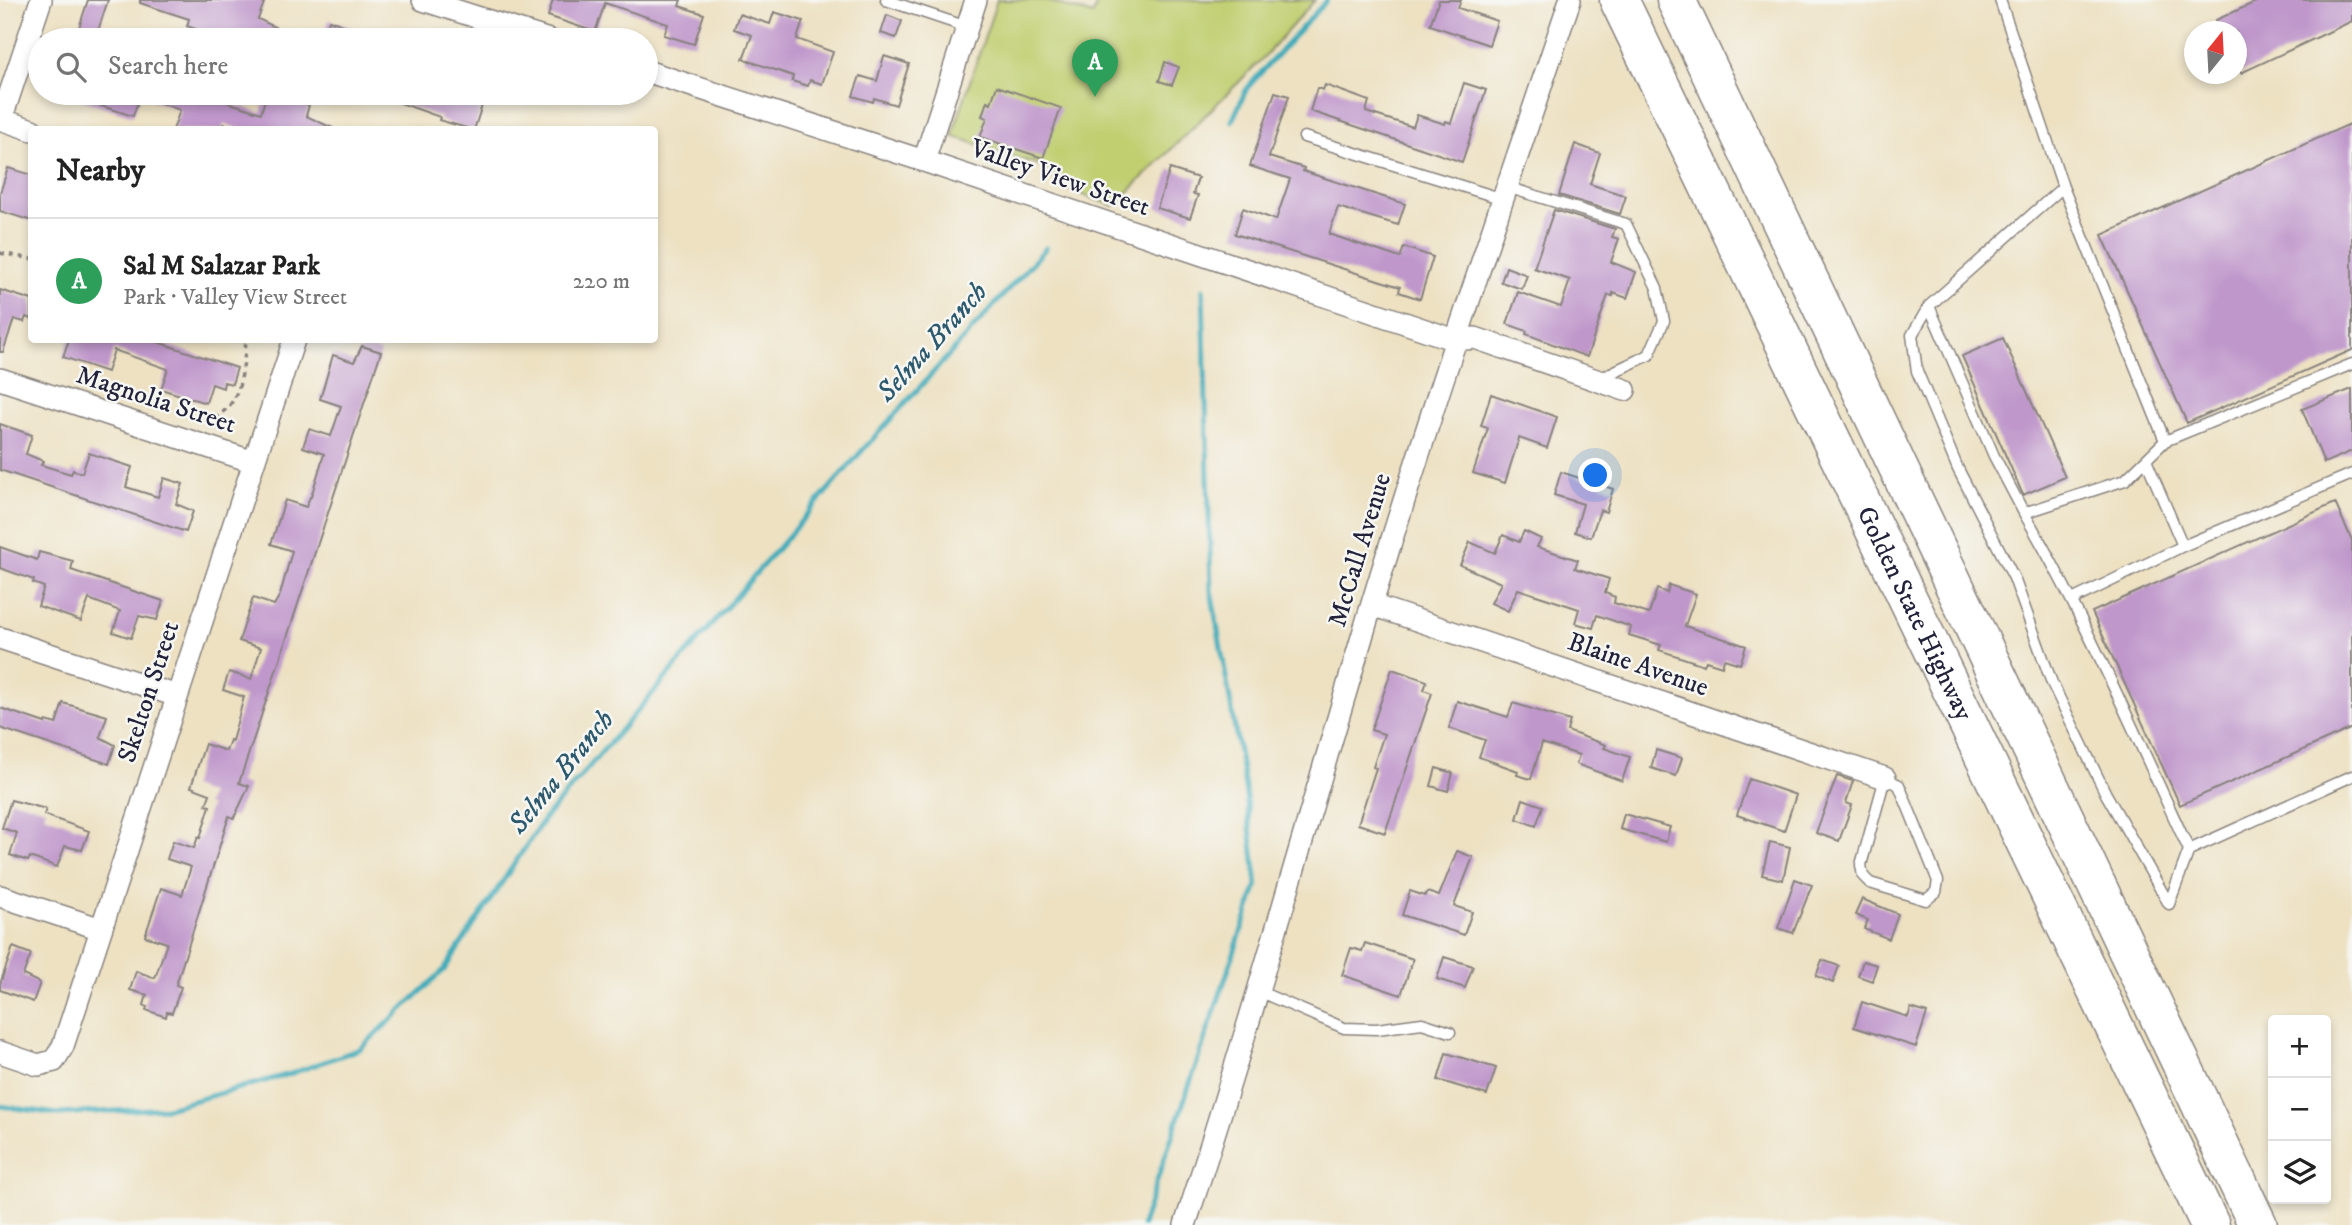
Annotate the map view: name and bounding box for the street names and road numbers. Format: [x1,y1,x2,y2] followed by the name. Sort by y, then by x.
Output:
[965,132,1154,224] street label: Valley View Street
[72,359,240,441] street label: Magnolia Street
[1321,469,1399,631] street label: McCall Avenue
[1849,501,1981,726] street label: Golden State Highway
[111,617,187,767] street label: Skelton Street
[1563,626,1713,704] street label: Blaine Avenue

